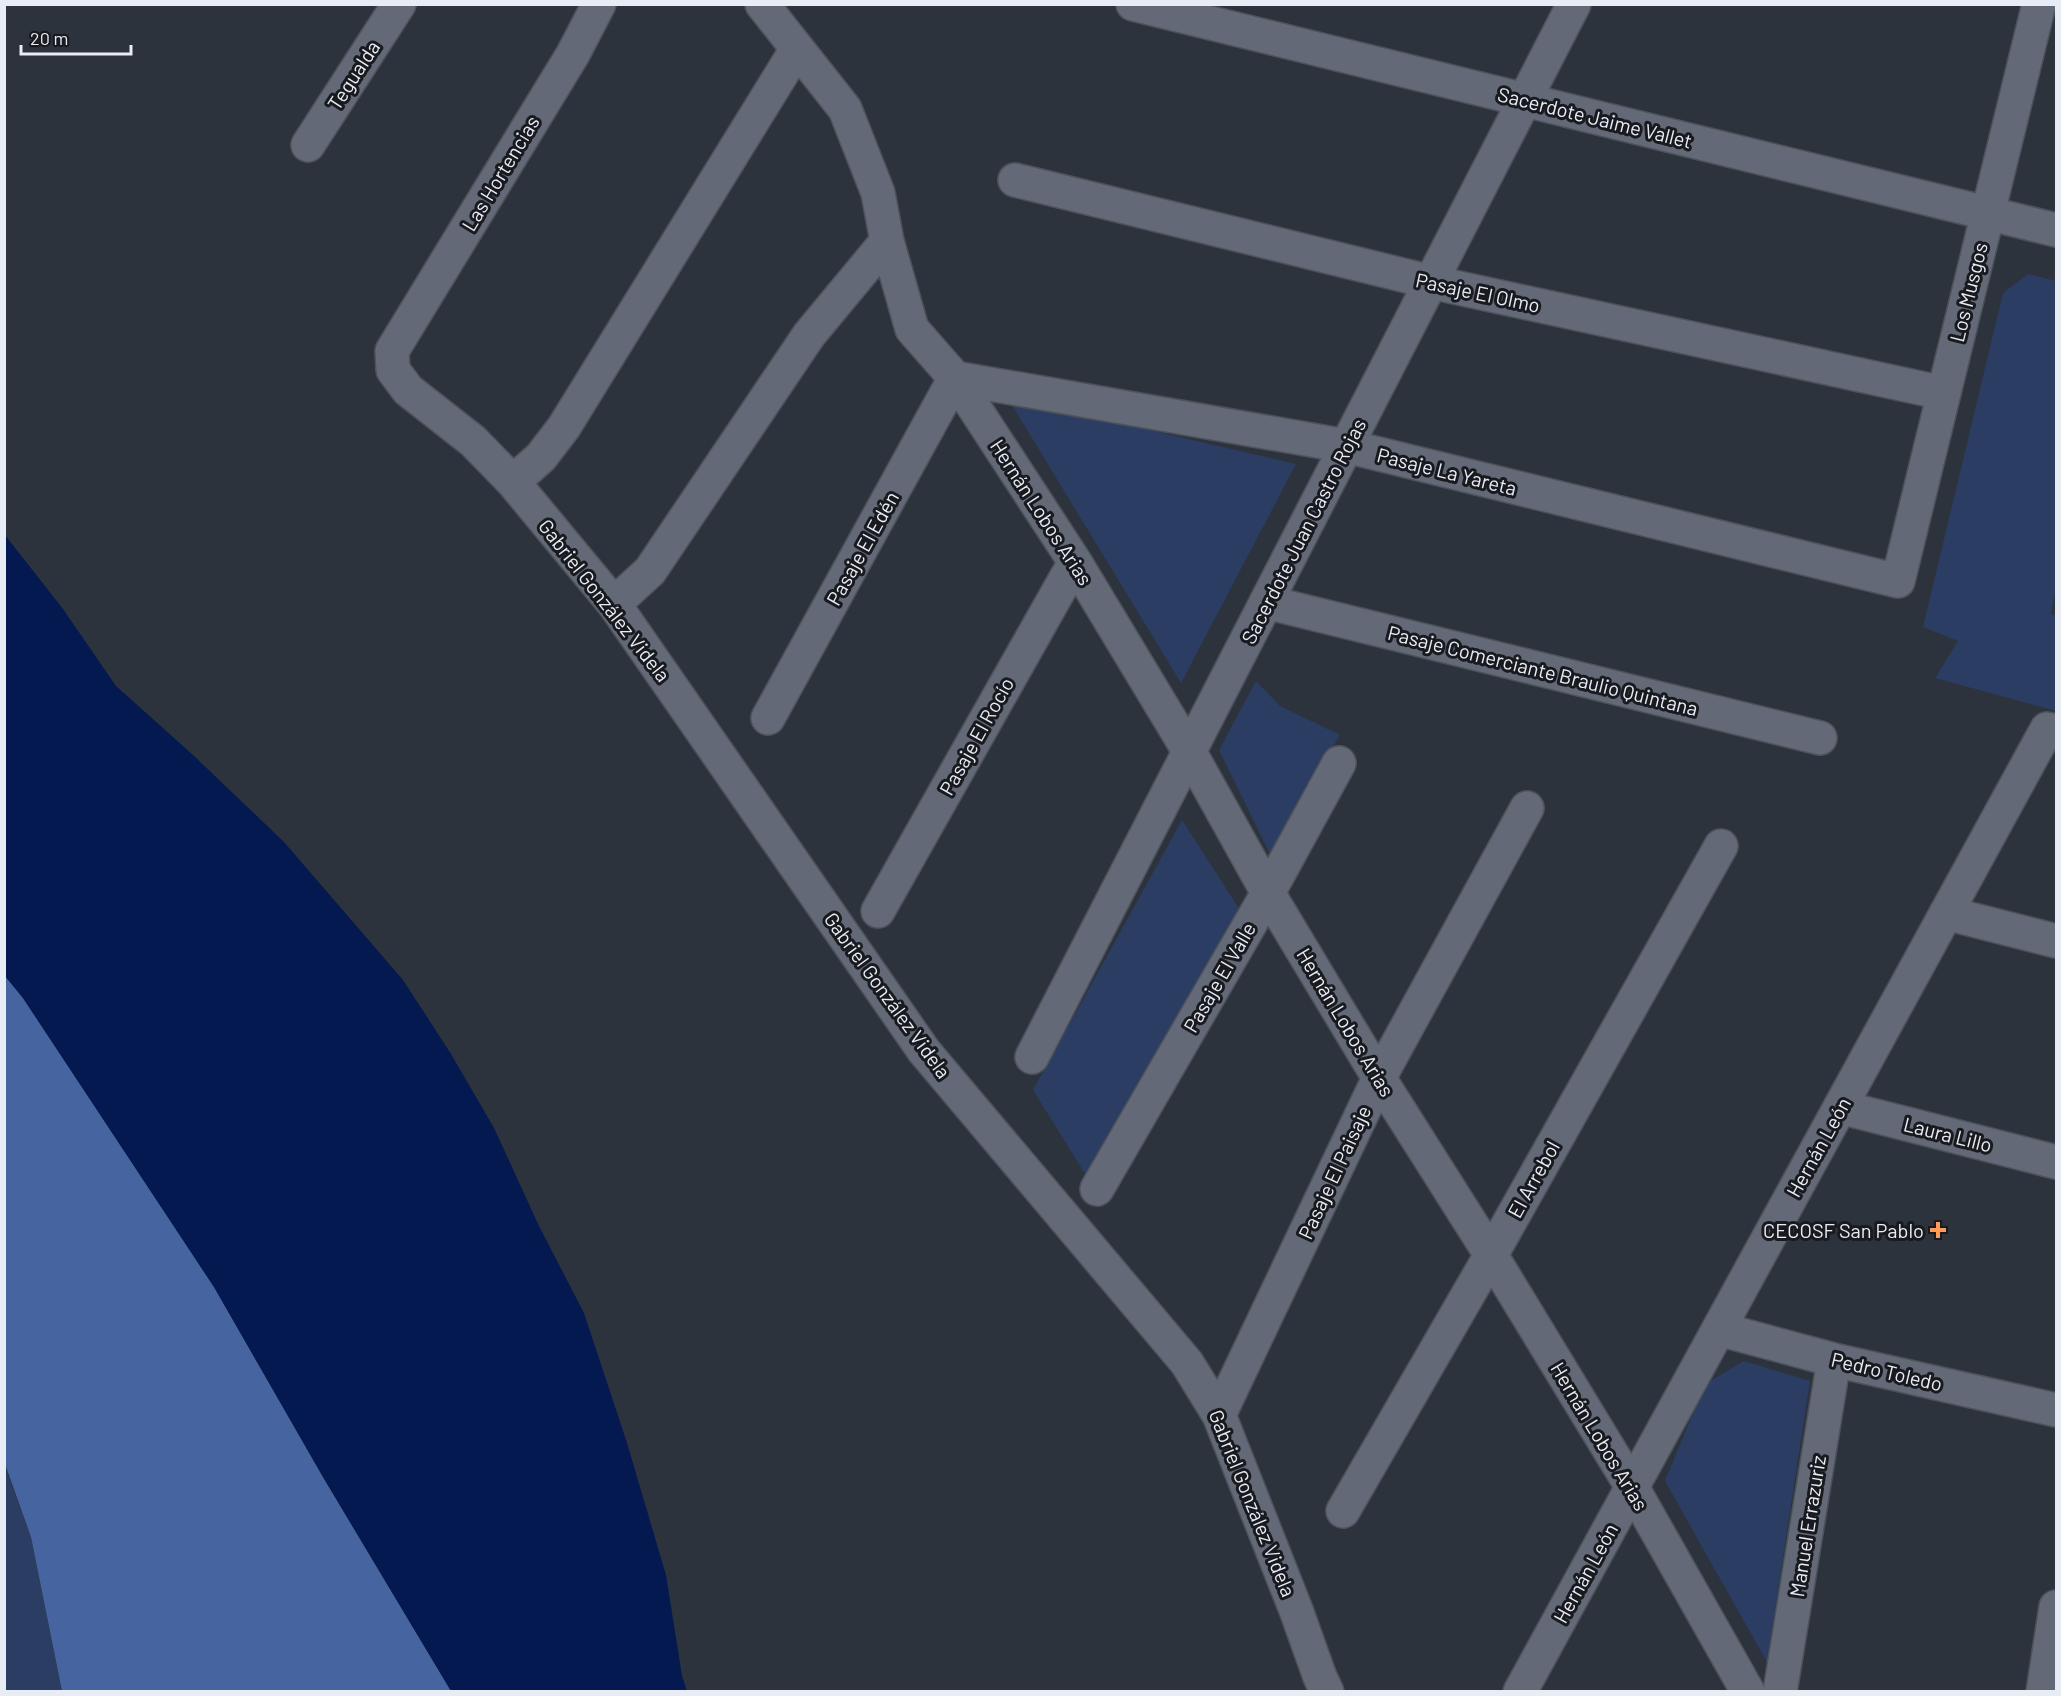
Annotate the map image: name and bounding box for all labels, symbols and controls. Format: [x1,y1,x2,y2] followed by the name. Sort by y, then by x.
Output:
[21,18,130,56] scale bar
[30,27,68,49] text: 20 m
[322,36,384,114] street label: Tegualda
[1495,81,1695,153] street label: Sacerdote Jaime Vallet
[456,111,544,235] street label: Las Hortencias
[1944,240,1992,344] street label: Los Musgos
[1414,267,1542,317] street label: Pasaje El Olmo
[1236,414,1370,648] street label: Sacerdote Juan Castro Rojas
[986,435,1098,589] street label: Hernán Lobos Arias
[1375,442,1519,500] street label: Pasaje La Yareta
[821,487,903,609] street label: Pasaje El Edén
[534,514,676,686] street label: Gabriel González Videla
[1385,620,1701,720] street label: Pasaje Comerciante Braulio Quintana
[934,673,1018,799] street label: Pasaje El Rocío
[820,907,956,1083] street label: Gabriel González Videla
[1178,918,1260,1036] street label: Pasaje El Valle
[1292,944,1400,1100] street label: Hernán Lobos Arias
[1781,1093,1855,1201] street label: Hernán León
[1293,1101,1375,1243] street label: Pasaje El Paisaje
[1901,1111,1995,1157] street label: Laura Lillo
[1502,1136,1564,1222] street label: El Arrebol
[1763,1218,1924,1242] place label: CECOSF San Pablo
[1929,1221,1947,1239] marker: CECOSF San Pablo
[1829,1347,1945,1395] street label: Pedro Toledo
[1546,1358,1654,1514] street label: Hernán Lobos Arias
[1205,1406,1301,1600] street label: Gabriel González Videla
[1784,1453,1830,1599] street label: Manuel Errazuriz
[1548,1519,1622,1627] street label: Hernán León

